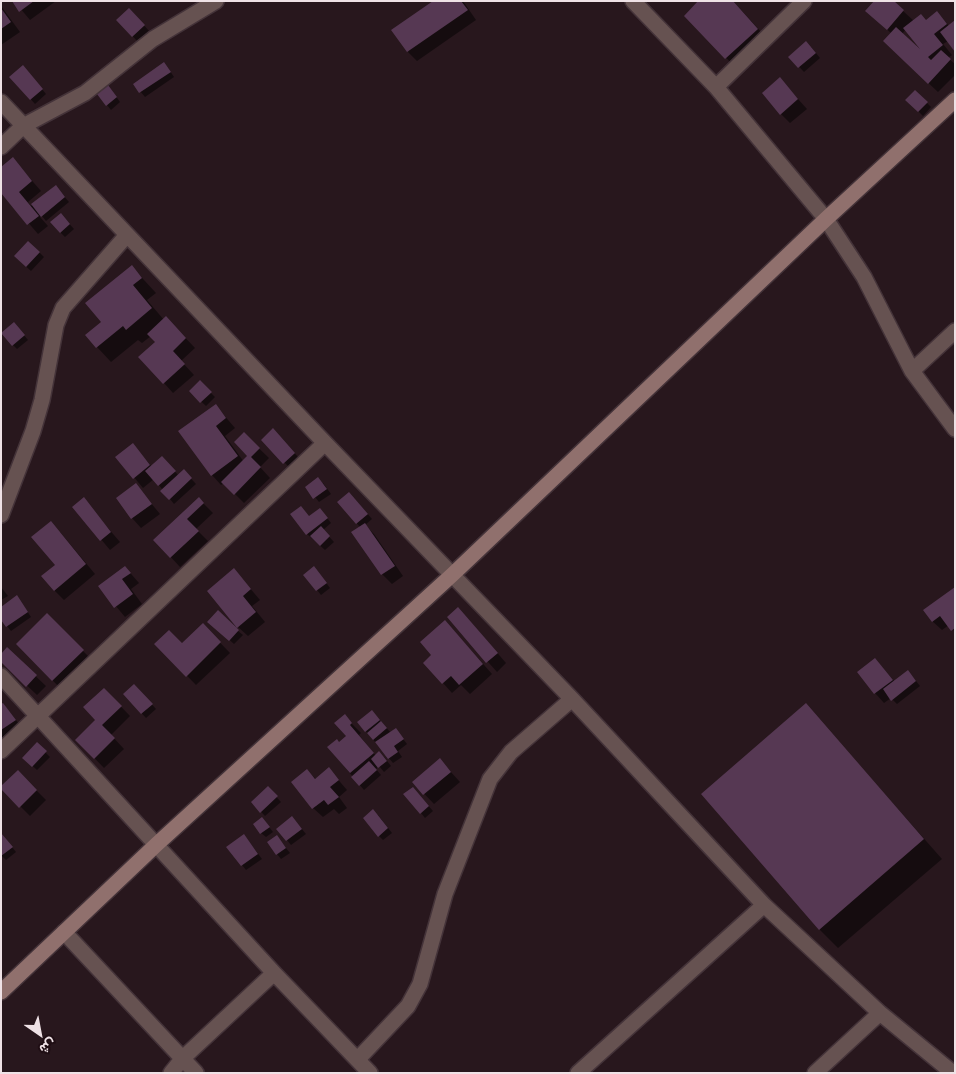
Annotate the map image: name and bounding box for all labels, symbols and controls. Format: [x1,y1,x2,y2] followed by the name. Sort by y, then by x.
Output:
[15,1009,65,1059] north arrow
[36,1034,60,1059] text: ش

